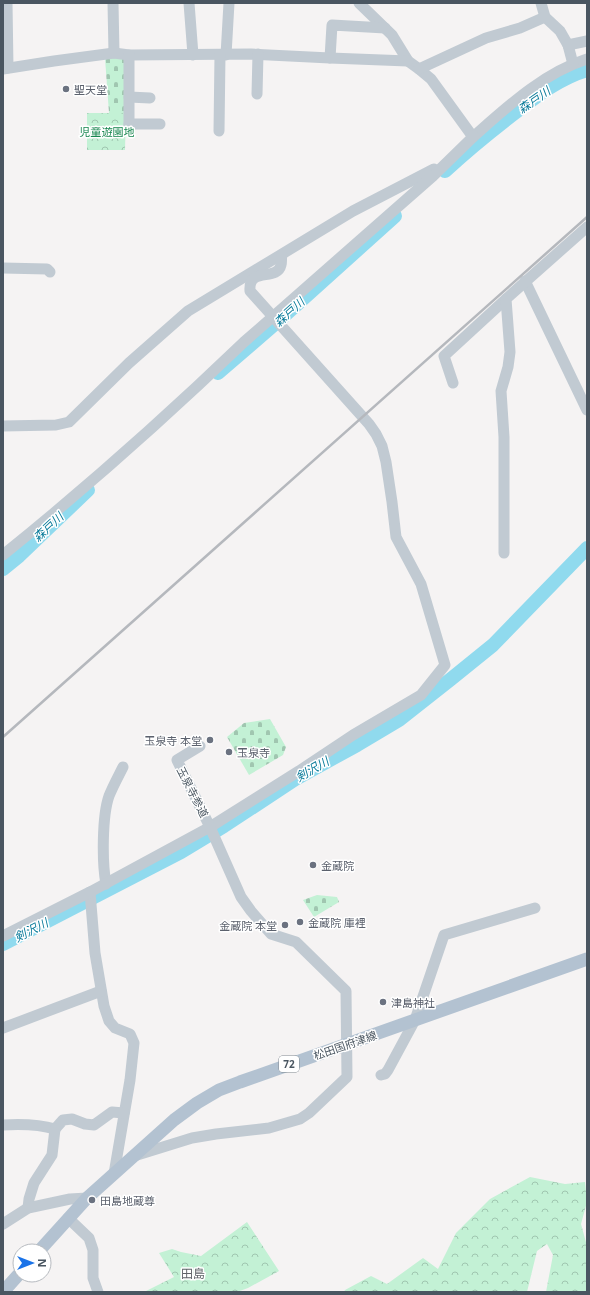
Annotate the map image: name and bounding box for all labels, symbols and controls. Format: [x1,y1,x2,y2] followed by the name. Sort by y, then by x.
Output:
[74,82,107,97] place label: 聖天堂
[514,82,555,117] water label: 森戸川
[61,84,71,94] marker: 聖天堂
[80,124,135,139] park label: 児童遊園地
[270,292,310,330] water label: 森戸川
[29,507,68,545] water label: 森戸川
[144,733,202,748] place label: 玉泉寺 本堂
[205,735,215,745] marker: 玉泉寺 本堂
[237,745,270,760] place label: 玉泉寺
[224,747,234,757] marker: 玉泉寺
[292,752,334,785] water label: 剣沢川
[174,764,212,820] street label: 玉泉寺参道
[321,858,354,873] place label: 金蔵院
[308,860,318,870] marker: 金蔵院
[11,913,53,946] water label: 剣沢川
[308,915,366,930] place label: 金蔵院 庫裡
[295,917,305,927] marker: 金蔵院 庫裡
[219,918,277,933] place label: 金蔵院 本堂
[280,920,290,930] marker: 金蔵院 本堂
[391,995,435,1010] place label: 津島神社
[378,997,388,1007] marker: 津島神社
[311,1027,379,1063] street label: 松田国府津線
[279,1056,299,1072] road number: 72
[100,1193,155,1208] place label: 田島地蔵尊
[87,1195,97,1205] marker: 田島地蔵尊
[12,1243,52,1283] north arrow
[35,1259,50,1267] text: N
[181,1265,205,1282] district label: 田島

